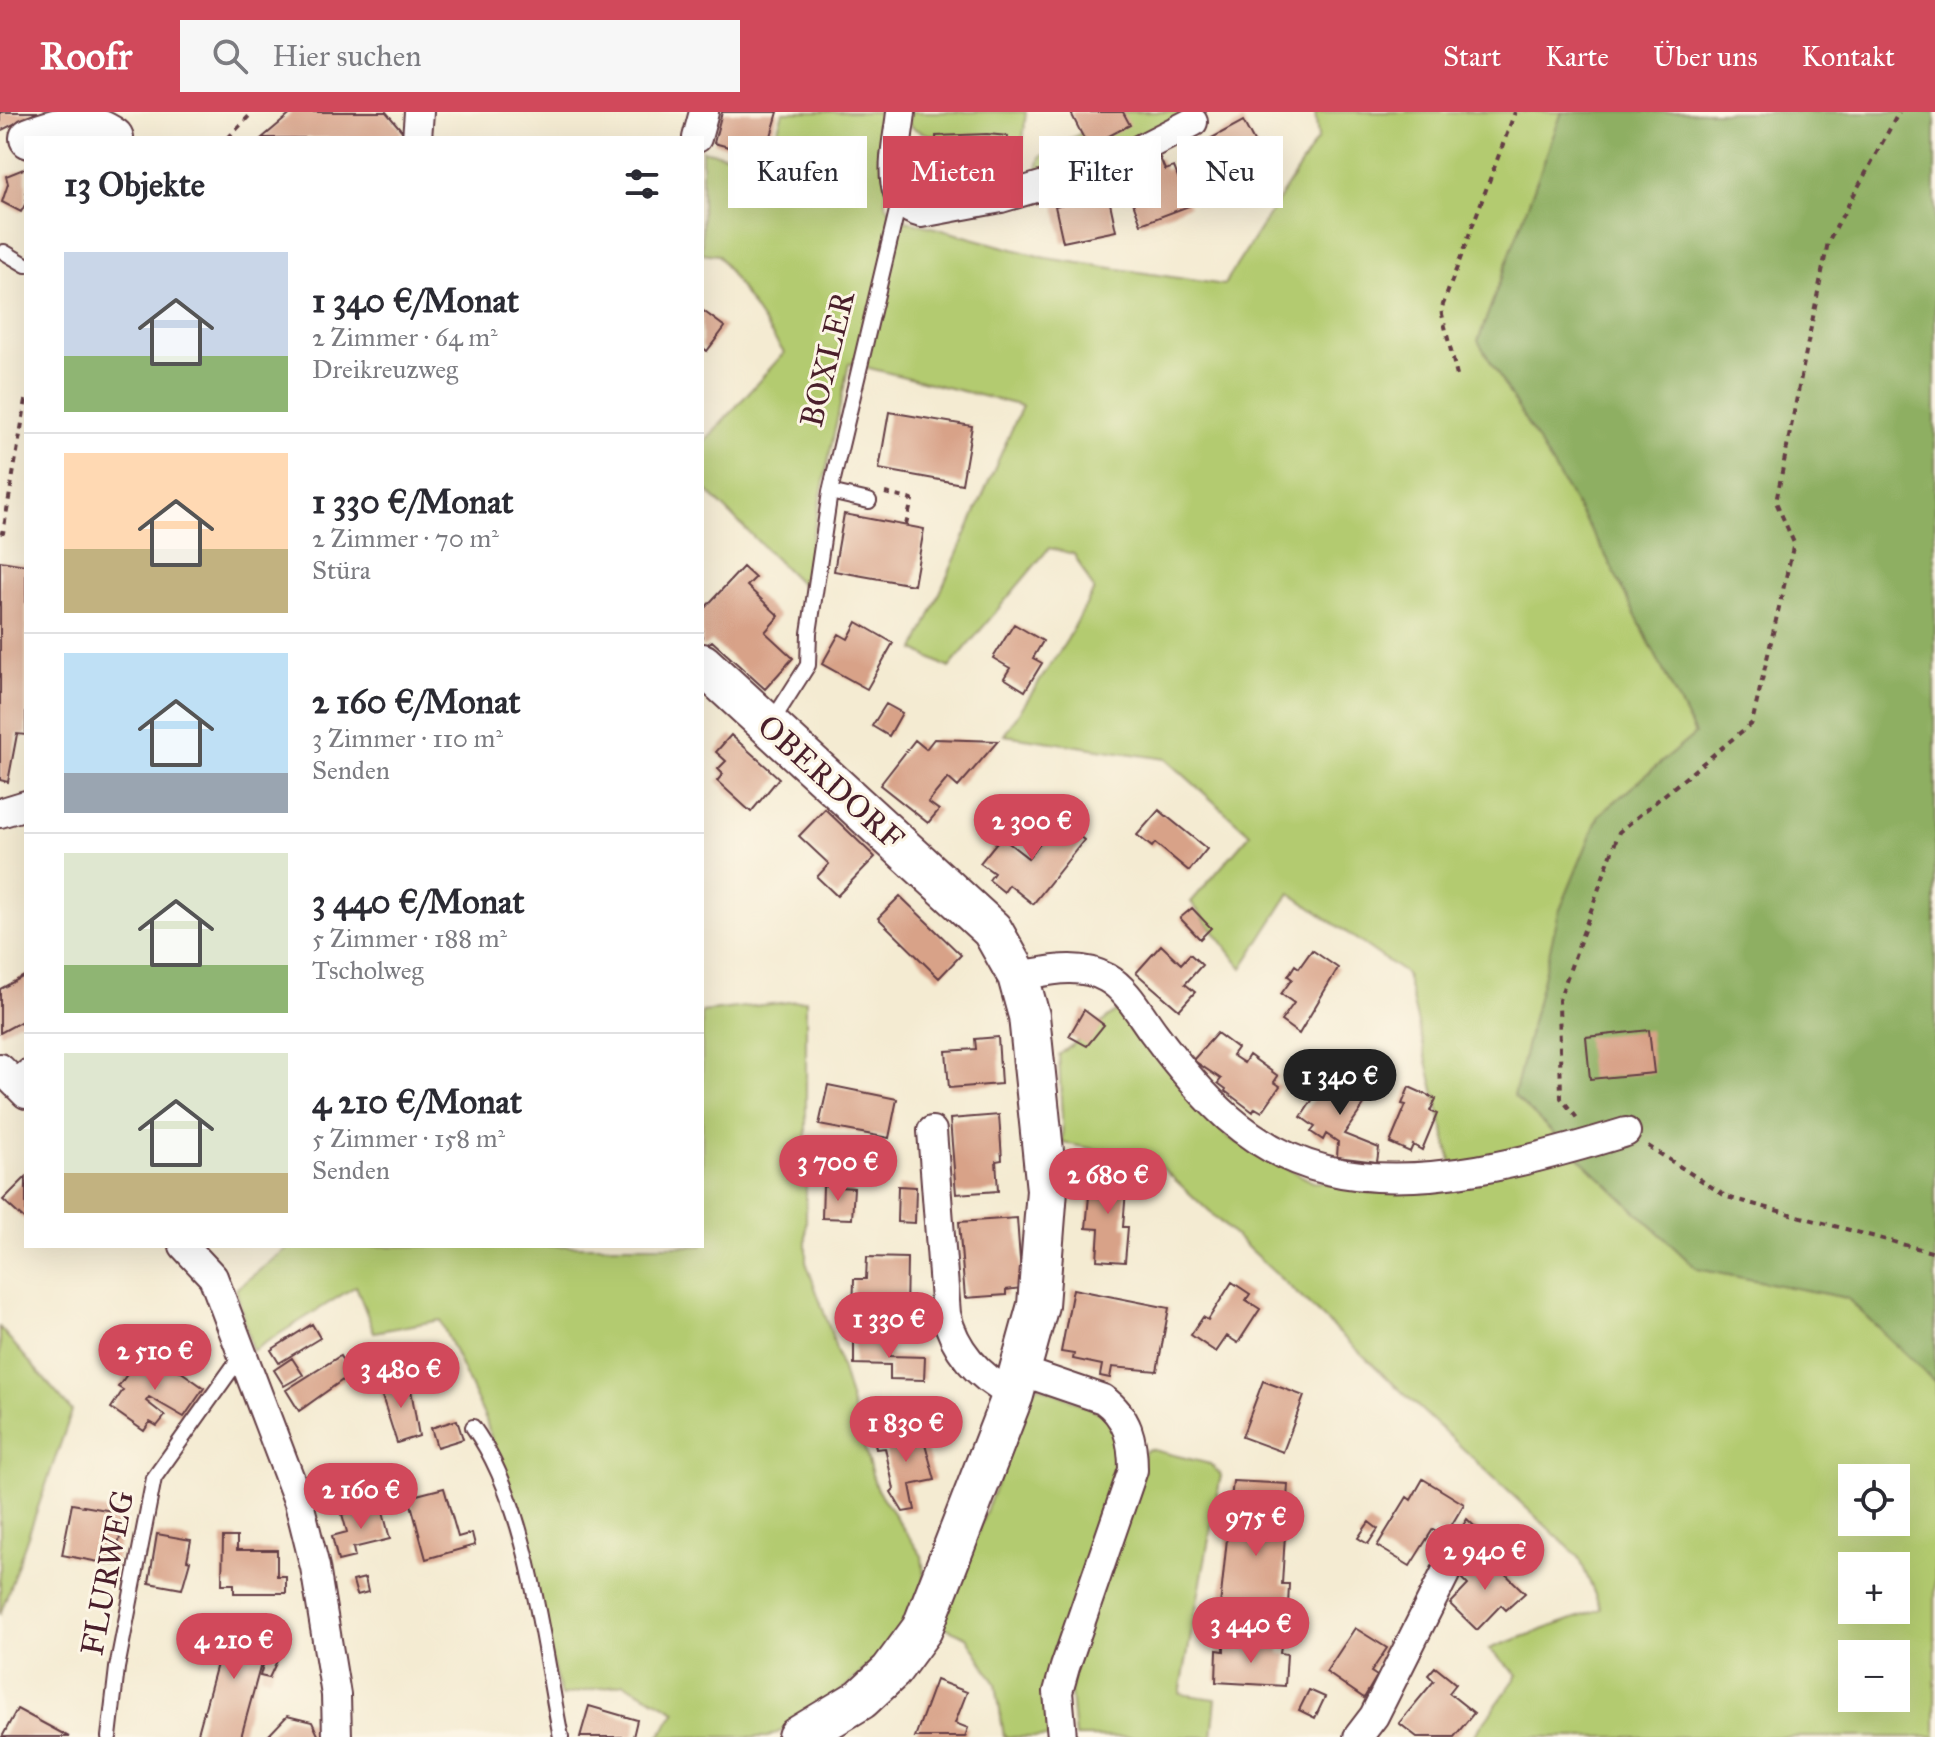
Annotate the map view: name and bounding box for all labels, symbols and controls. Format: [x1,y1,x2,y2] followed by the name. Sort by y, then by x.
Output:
[180,20,740,92] search box
[40,33,132,79] text: Roofr
[208,34,252,78] icon: search
[272,38,421,74] text: Hier suchen
[1443,39,1501,74] text: Start
[1545,39,1609,74] text: Karte
[1653,39,1758,74] text: Über uns
[1802,39,1895,74] text: Kontakt
[728,136,867,208] chip: Kaufen
[883,136,1023,208] chip: Mieten
[1039,136,1161,208] chip: Filter
[1177,136,1283,208] chip: Neu
[620,162,664,206] icon: filters
[64,164,205,205] text: 13 Objekte
[312,280,519,321] text: 1 340 €/Monat
[128,284,224,380] icon: home
[792,286,864,431] street label: BOXLER
[312,321,498,353] text: 2 Zimmer · 64 m²
[312,353,458,385] text: Dreikreuzweg
[312,481,514,522] text: 1 330 €/Monat
[128,485,224,581] icon: home
[312,522,499,554] text: 2 Zimmer · 70 m²
[312,554,371,586] text: Stüra
[312,681,521,722] text: 2 160 €/Monat
[128,685,224,781] icon: home
[750,707,912,858] street label: OBERDORF
[312,722,503,754] text: 3 Zimmer · 110 m²
[312,754,390,786] text: Senden
[958,794,1106,862] pin: 2 300 €
[992,804,1072,836] text: 2 300 €
[312,881,525,922] text: 3 440 €/Monat
[128,885,224,981] icon: home
[312,922,507,954] text: 5 Zimmer · 188 m²
[312,954,424,986] text: Tscholweg
[1266,1049,1414,1117] pin: 1 340 €
[1301,1059,1379,1091] text: 1 340 €
[312,1081,522,1122] text: 4 210 €/Monat
[128,1085,224,1181] icon: home
[312,1122,505,1154] text: 5 Zimmer · 158 m²
[764,1135,912,1203] pin: 3 700 €
[797,1145,879,1177] text: 3 700 €
[1034,1148,1182,1216] pin: 2 680 €
[312,1154,390,1186] text: Senden
[1067,1158,1149,1190] text: 2 680 €
[815,1292,963,1360] pin: 1 330 €
[852,1302,926,1334] text: 1 330 €
[81,1324,229,1392] pin: 2 510 €
[116,1334,194,1366] text: 2 510 €
[327,1342,475,1410] pin: 3 480 €
[361,1352,441,1384] text: 3 480 €
[832,1396,980,1464] pin: 1 830 €
[868,1406,944,1438] text: 1 830 €
[287,1463,435,1531] pin: 2 160 €
[1838,1464,1910,1712] map controls
[1838,1464,1910,1536] button: locate
[322,1473,400,1505] text: 2 160 €
[72,1487,143,1659] street label: FLURWEG
[1200,1490,1312,1558] pin: 975 €
[1225,1500,1287,1532] text: 975 €
[1411,1524,1559,1592] pin: 2 940 €
[1443,1534,1527,1566] text: 2 940 €
[1838,1552,1910,1624] button: +
[1177,1597,1325,1665] pin: 3 440 €
[1210,1607,1292,1639] text: 3 440 €
[160,1613,308,1681] pin: 4 210 €
[194,1623,274,1655] text: 4 210 €
[1838,1640,1910,1712] button: −

